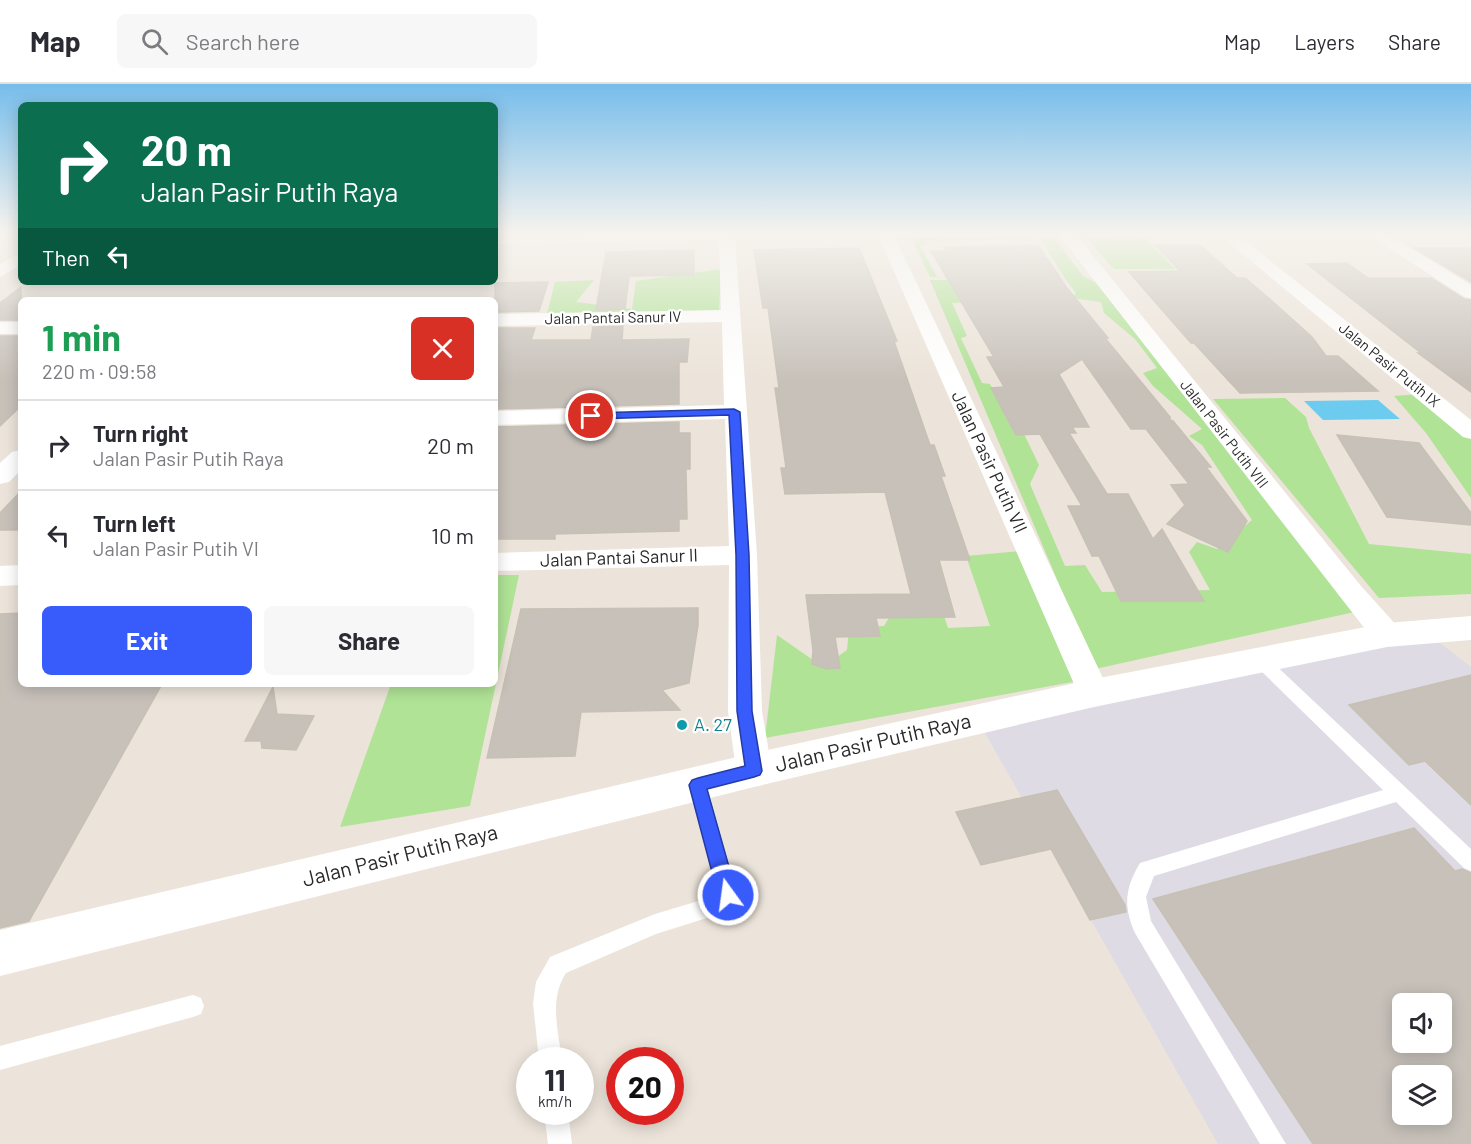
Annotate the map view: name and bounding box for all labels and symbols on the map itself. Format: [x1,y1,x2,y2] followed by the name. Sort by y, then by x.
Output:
[544,307,682,327] street label: Jalan Pantai Sanur IV
[1336,318,1444,411] street label: Jalan Pasir Putih IX
[1177,376,1273,491] street label: Jalan Pasir Putih VIII
[947,387,1032,536] street label: Jalan Pasir Putih VII
[565,390,616,441] pin
[540,543,698,571] street label: Jalan Pantai Sanur II
[772,707,973,776] street label: Jalan Pasir Putih Raya
[694,713,732,735] place label: A. 27
[675,718,689,732] marker: A. 27
[300,818,500,891] street label: Jalan Pasir Putih Raya
[696,863,760,927] position arrow
[606,1047,684,1125] speed limit sign: 20

